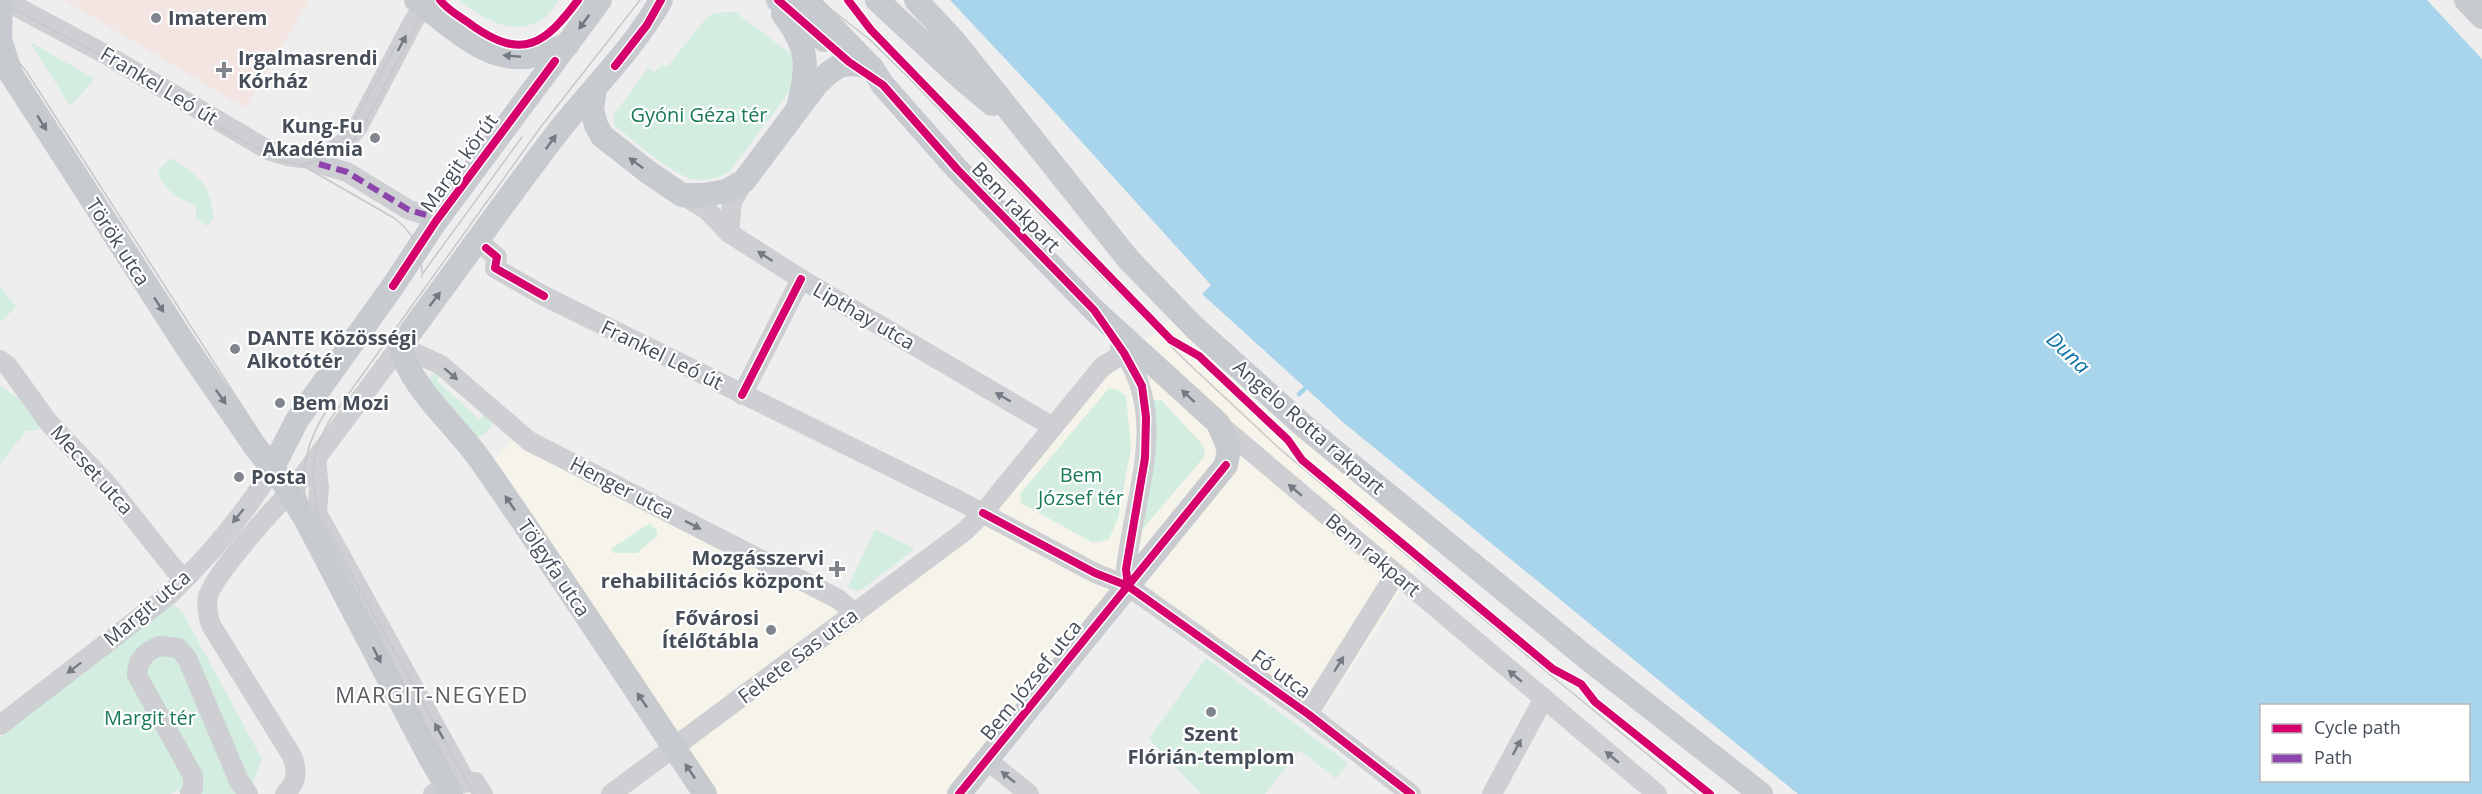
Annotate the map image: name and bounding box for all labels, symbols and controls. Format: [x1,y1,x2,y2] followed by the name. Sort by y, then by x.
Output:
[168,4,267,31] place label: Imaterem
[149,11,163,25] marker: Imaterem
[578,14,590,30] one-way arrow
[397,34,407,51] one-way arrow
[96,40,223,131] street label: Frankel Leó út
[238,44,378,94] place label: Irgalmasrendi Kórház
[503,51,522,61] one-way arrow
[215,61,233,79] marker: Irgalmasrendi Kórház
[630,101,768,128] park label: Gyóni Géza tér
[414,108,503,217] street label: Margit körút
[262,112,363,162] place label: Kung-Fu Akadémia
[37,115,48,131] one-way arrow
[368,131,382,145] marker: Kung-Fu Akadémia
[545,134,557,150] one-way arrow
[966,155,1066,258] street label: Bem rakpart
[629,157,645,169] one-way arrow
[80,193,157,291] street label: Török utca
[757,251,773,262] one-way arrow
[808,275,920,356] street label: Lipthay utca
[429,291,441,306] one-way arrow
[153,297,164,313] one-way arrow
[597,313,728,396] street label: Frankel Leó út
[247,324,417,374] place label: DANTE Közösségi Alkotótér
[2041,325,2097,380] water label: Duna
[228,342,242,356] marker: DANTE Közösségi Alkotótér
[1228,353,1391,500] street label: Angelo Rotta rakpart
[443,367,459,380] one-way arrow
[215,389,227,405] one-way arrow
[292,389,389,416] place label: Bem Mozi
[1181,389,1196,403] one-way arrow
[995,391,1011,402] one-way arrow
[273,396,287,410] marker: Bem Mozi
[45,419,140,520] street label: Mecset utca
[565,450,679,525] street label: Henger utca
[1036,461,1124,511] park label: Bem József tér
[251,463,307,490] place label: Posta
[232,470,246,484] marker: Posta
[1288,484,1303,497] one-way arrow
[504,495,515,512] one-way arrow
[1320,507,1427,602] street label: Bem rakpart
[232,509,244,524] one-way arrow
[512,514,597,622] street label: Tölgyfa utca
[685,520,702,530] one-way arrow
[601,544,824,594] place label: Mozgásszervi rehabilitációs központ
[828,560,846,578] marker: Mozgásszervi rehabilitációs központ
[98,563,196,652] street label: Margit utca
[732,602,863,710] street label: Fekete Sas utca
[662,604,759,654] place label: Fővárosi Ítélőtábla
[974,614,1087,745] street label: Bem József utca
[764,623,778,637] marker: Fővárosi Ítélőtábla
[1246,643,1317,704] street label: Fő utca
[372,647,382,664] one-way arrow
[1333,656,1344,673] one-way arrow
[66,661,82,674] one-way arrow
[1507,669,1523,682] one-way arrow
[335,679,529,709] district label: MARGIT-NEGYED
[637,692,648,708] one-way arrow
[104,704,196,731] park label: Margit tér
[2260,704,2470,782] legend
[1204,705,1218,719] marker: Szent Flórián-templom
[2314,715,2401,739] text: Cycle path
[1127,720,1295,770] place label: Szent Flórián-templom
[434,722,444,739] one-way arrow
[1512,738,1522,755] one-way arrow
[2314,745,2352,769] text: Path
[1604,750,1620,763] one-way arrow
[685,763,696,779] one-way arrow
[1001,771,1016,784] one-way arrow

